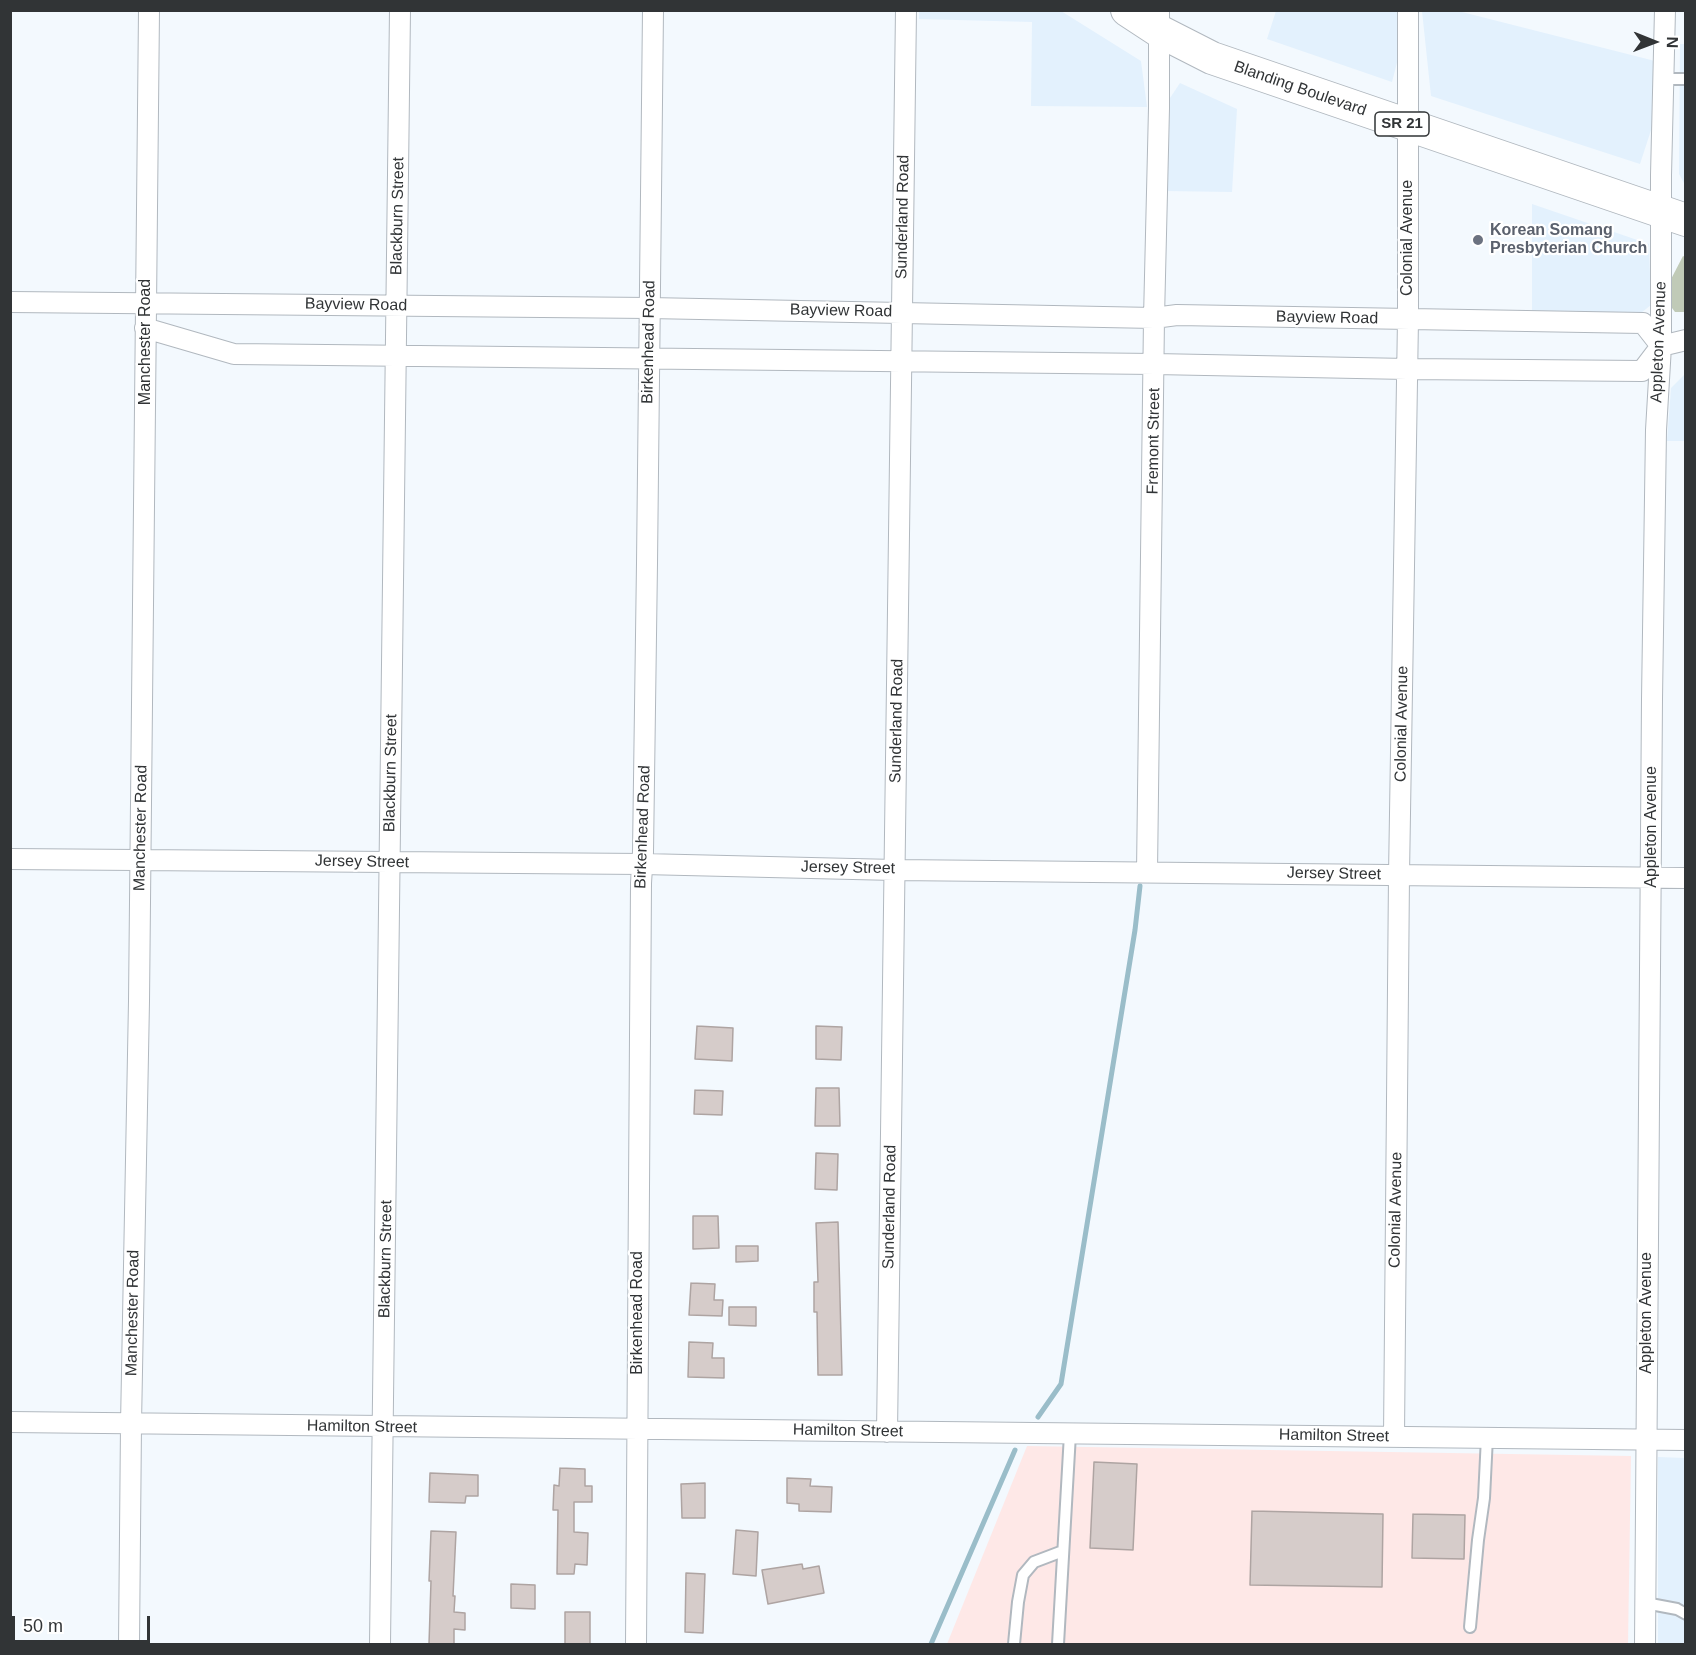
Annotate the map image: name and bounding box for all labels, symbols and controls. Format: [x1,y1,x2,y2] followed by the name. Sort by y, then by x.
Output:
[1624,12,1684,72] north arrow
[1664,36,1681,48] text: N
[1231,57,1369,121] street label: Blanding Boulevard
[1375,112,1429,136] road number: SR 21
[892,155,914,279] street label: Sunderland Road
[387,157,409,275] street label: Blackburn Street
[1398,180,1418,296] street label: Colonial Avenue
[1490,221,1647,259] place label: Korean Somang Presbyterian Church
[1471,233,1485,247] marker: Korean Somang Presbyterian Church
[136,279,156,405] street label: Manchester Road
[638,280,660,404] street label: Birkenhead Road
[1647,281,1671,403] street label: Appleton Avenue
[305,295,407,315] street label: Bayview Road
[790,301,892,321] street label: Bayview Road
[1276,308,1378,328] street label: Bayview Road
[1143,387,1165,495] street label: Fremont Street
[886,659,908,783] street label: Sunderland Road
[1391,666,1413,782] street label: Colonial Avenue
[380,714,402,832] street label: Blackburn Street
[130,765,152,891] street label: Manchester Road
[631,765,655,889] street label: Birkenhead Road
[1642,766,1662,888] street label: Appleton Avenue
[315,852,409,872] street label: Jersey Street
[801,858,895,878] street label: Jersey Street
[1287,864,1381,884] street label: Jersey Street
[879,1145,901,1269] street label: Sunderland Road
[1385,1152,1407,1268] street label: Colonial Avenue
[375,1200,397,1318] street label: Blackburn Street
[122,1250,144,1376] street label: Manchester Road
[628,1251,648,1375] street label: Birkenhead Road
[1637,1252,1657,1374] street label: Appleton Avenue
[307,1416,417,1438] street label: Hamilton Street
[793,1420,903,1442] street label: Hamilton Street
[1279,1425,1389,1447] street label: Hamilton Street
[15,1604,153,1642] scale bar
[23,1616,63,1636] text: 50 m

